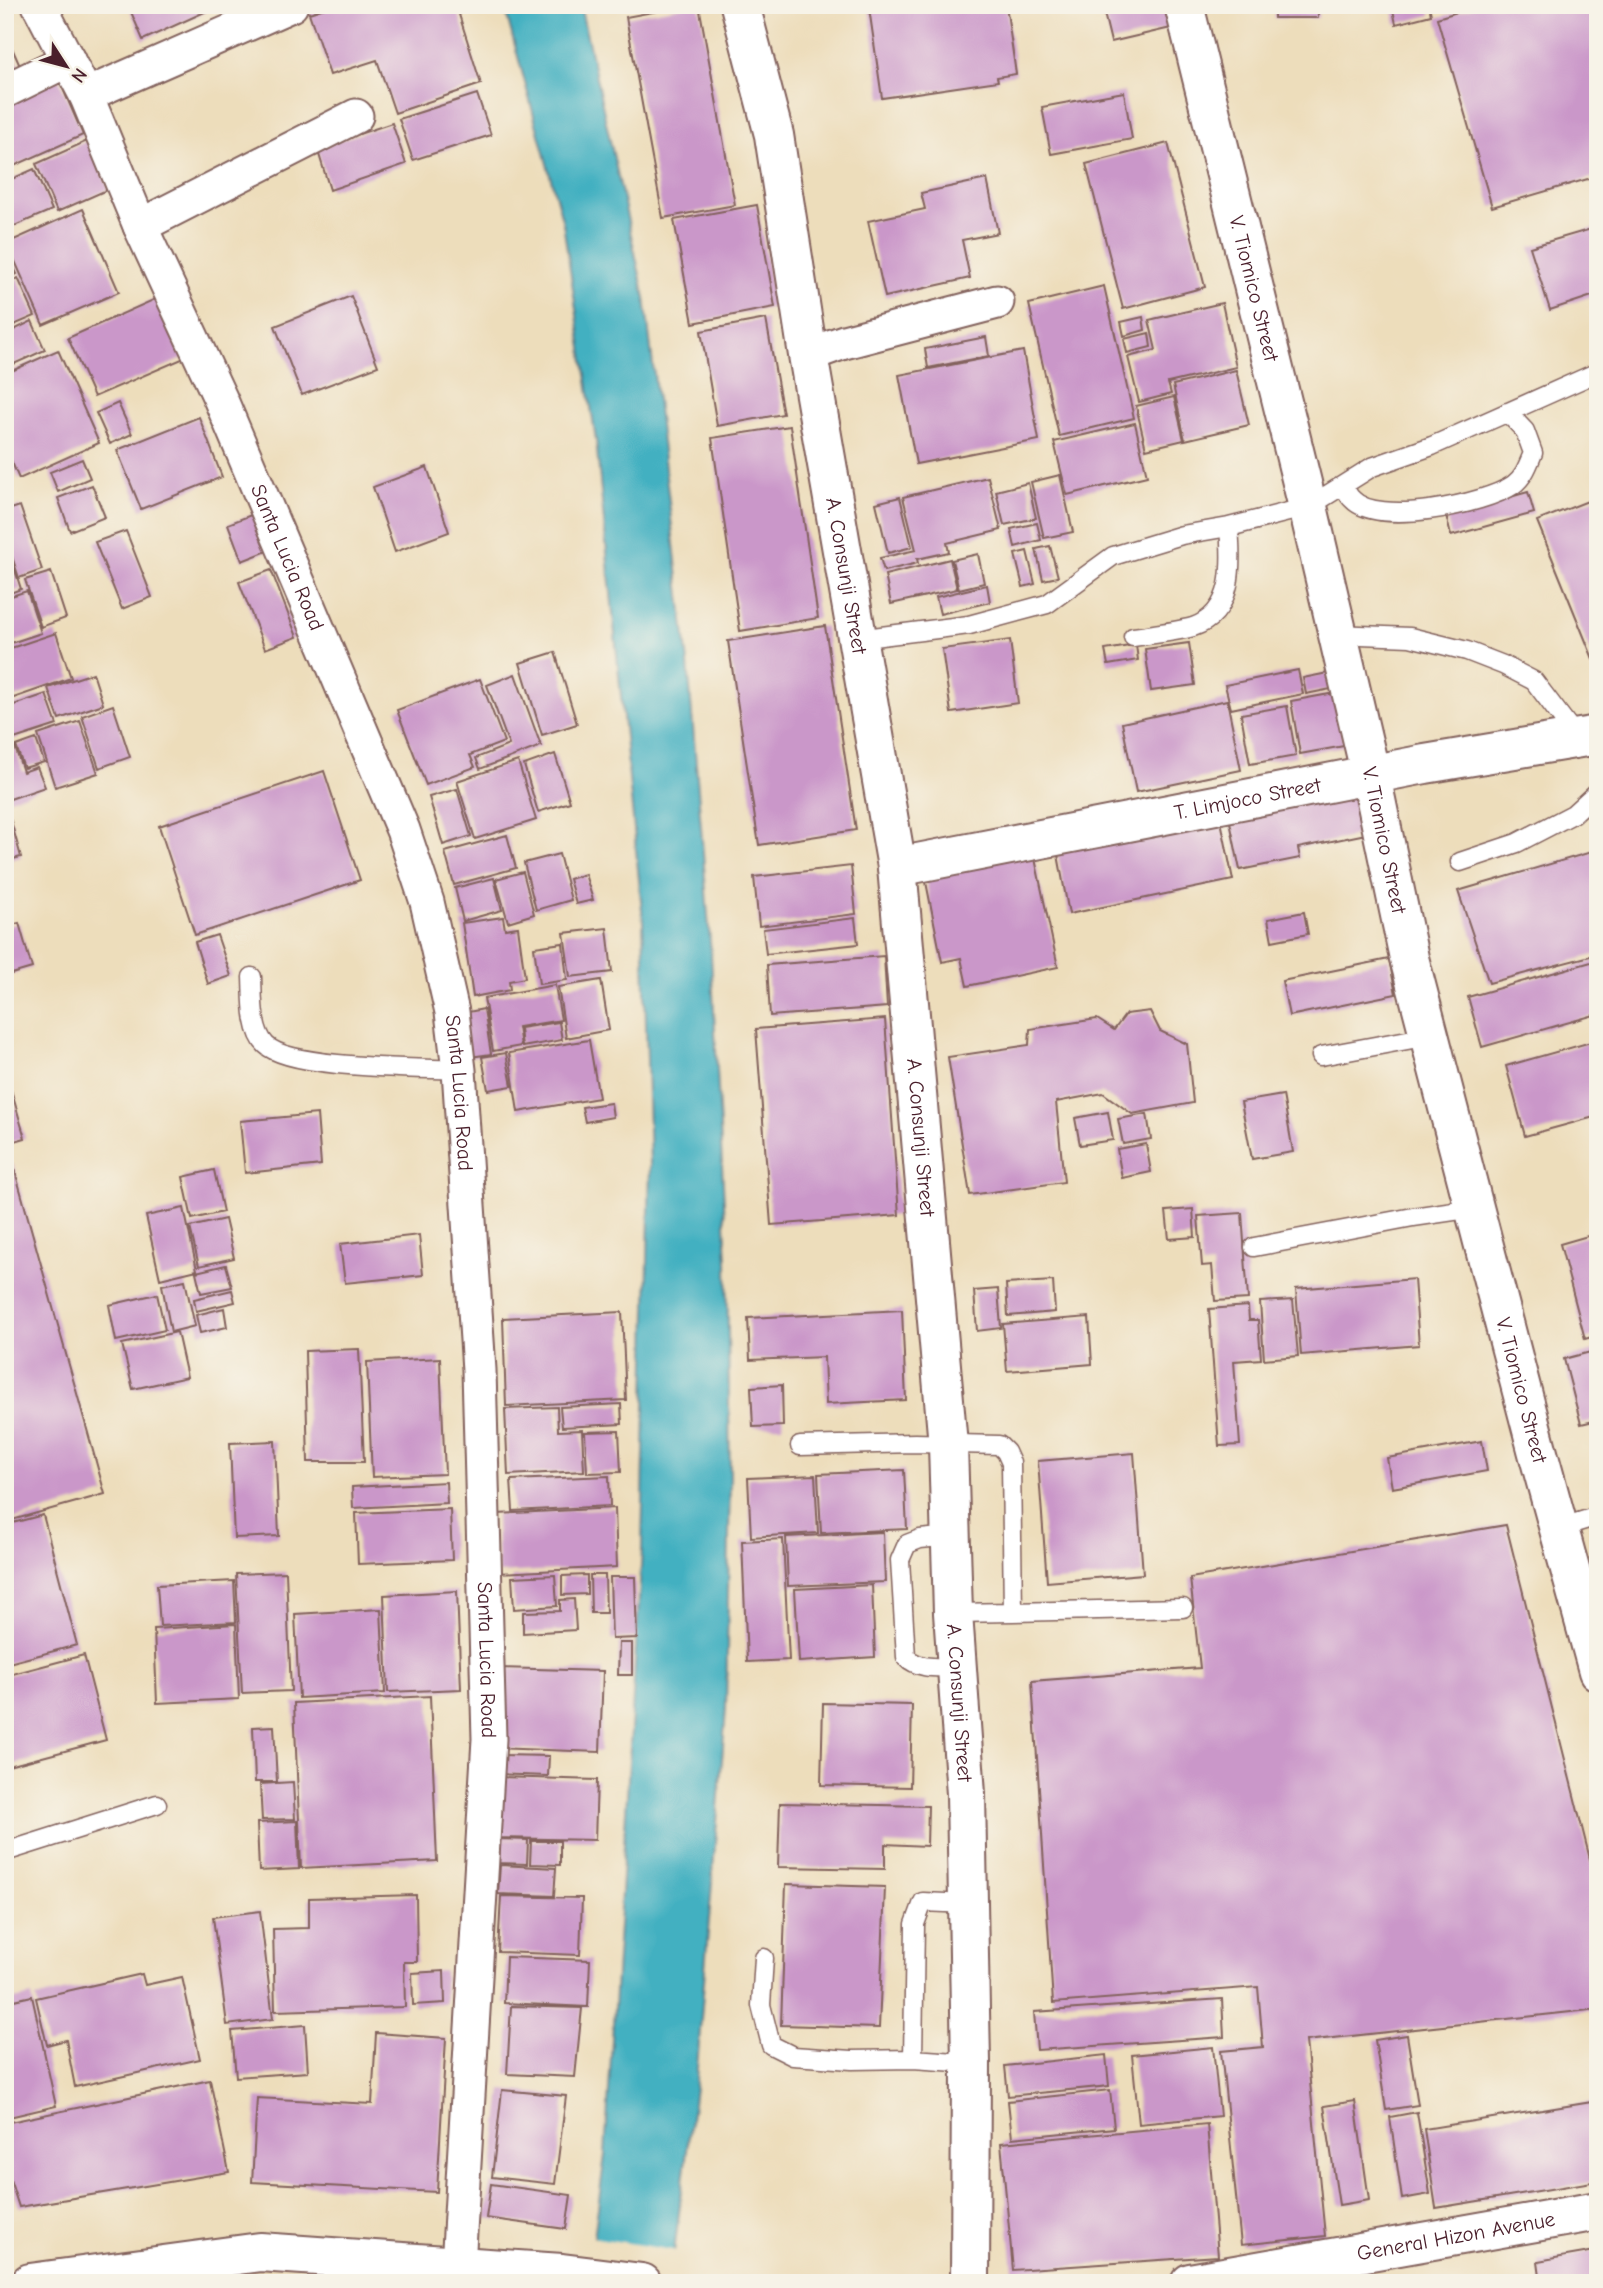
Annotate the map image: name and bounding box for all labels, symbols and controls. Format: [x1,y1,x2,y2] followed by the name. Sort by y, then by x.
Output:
[32,32,102,102] north arrow
[66,64,91,87] text: N
[1224,213,1284,365] street label: V. Tiomico Street
[246,481,329,634] street label: Santa Lucia Road
[821,496,872,657] street label: A. Consunji Street
[1357,764,1412,917] street label: V. Tiomico Street
[1172,772,1324,825] street label: T. Limjoco Street
[440,1014,478,1172] street label: Santa Lucia Road
[902,1057,940,1218] street label: A. Consunji Street
[1491,1315,1552,1467] street label: V. Tiomico Street
[473,1582,501,1739] street label: Santa Lucia Road
[942,1623,977,1784] street label: A. Consunji Street
[1355,2207,1557,2265] street label: General Hizon Avenue

